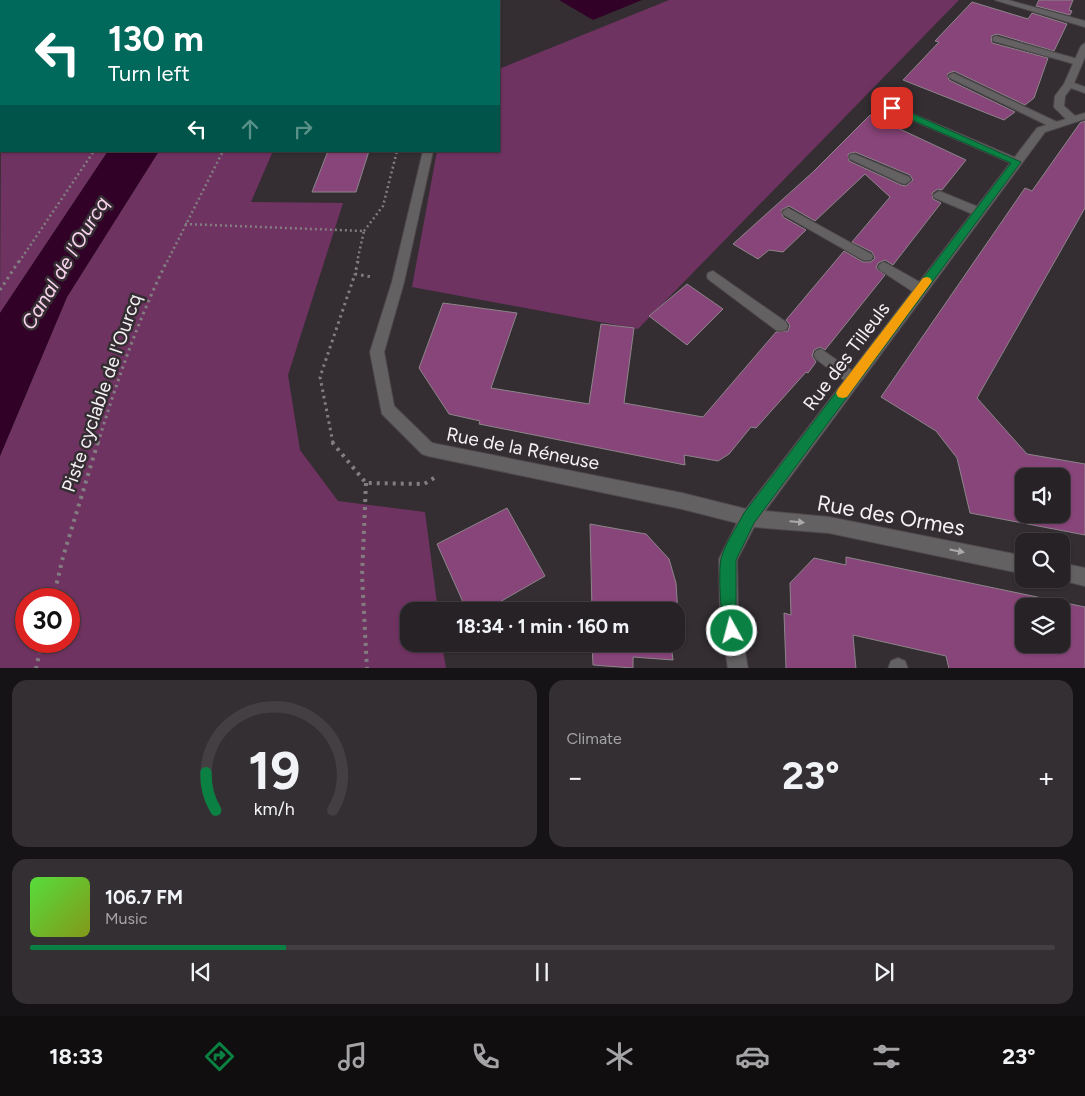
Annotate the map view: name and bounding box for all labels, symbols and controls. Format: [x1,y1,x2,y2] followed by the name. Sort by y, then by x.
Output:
[108,18,204,60] text: 130 m
[25,20,90,85] icon: left
[108,60,190,87] text: Turn left
[871,87,913,129] pin
[878,94,906,122] icon: arrive
[183,115,211,143] icon: left
[236,115,264,143] icon: ahead
[289,115,317,143] icon: right
[16,192,114,334] water label: Canal de l'Ourcq
[57,291,146,495] street label: Piste cyclable de l'Ourcq
[798,297,895,415] street label: Rue des Tilleuls
[444,422,601,475] street label: Rue de la Réneuse
[1015,468,1070,653] map controls
[1015,468,1070,523] button: sound
[815,489,967,542] street label: Rue des Ormes
[790,519,806,527] one-way arrow
[1015,533,1070,588] button: search
[949,547,965,555] one-way arrow
[15,588,80,653] speed limit sign: 30
[1015,598,1070,653] button: layers
[705,604,757,656] position arrow
[456,615,629,638] text: 18:34 · 1 min · 160 m
[567,729,622,748] text: Climate
[248,740,300,802] text: 19
[782,753,840,799] text: 23°
[567,760,584,794] text: −
[1038,760,1055,794] text: +
[254,798,295,819] text: km/h
[105,886,183,909] text: 106.7 FM
[105,909,147,928] text: Music
[187,958,215,986] icon: previous
[528,958,556,986] icon: pause
[870,958,898,986] icon: next
[202,1039,237,1074] icon: directions
[335,1039,370,1074] icon: music
[468,1039,503,1074] icon: phone
[602,1039,637,1074] icon: climate
[735,1039,770,1074] icon: car
[869,1039,904,1074] icon: filters
[49,1043,103,1070] text: 18:33
[1002,1043,1036,1070] text: 23°

